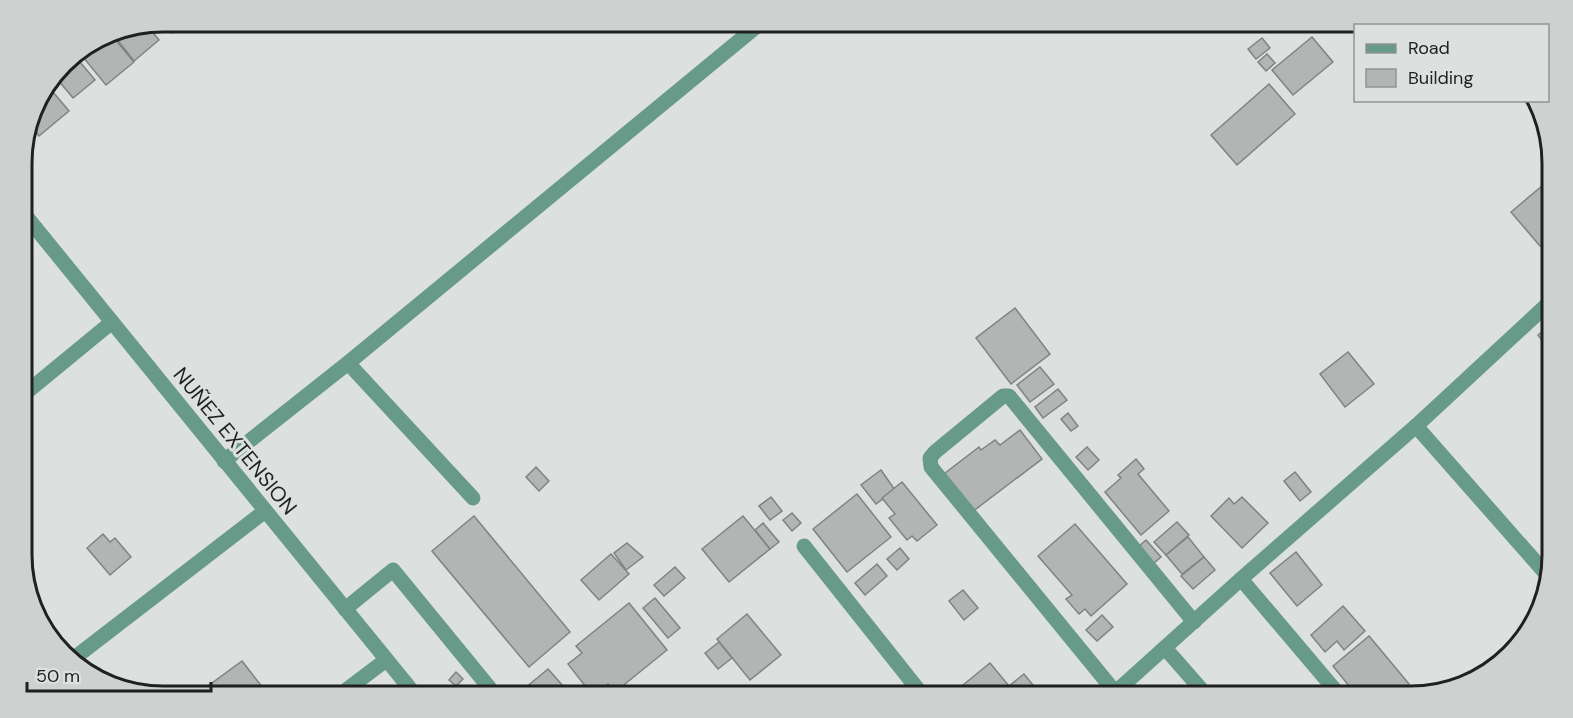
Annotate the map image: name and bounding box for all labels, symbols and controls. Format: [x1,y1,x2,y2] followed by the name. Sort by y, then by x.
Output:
[1354,24,1549,102] legend
[1408,36,1450,60] text: Road
[1408,66,1473,90] text: Building
[167,361,303,521] street label: NUÑEZ EXTENSION
[27,655,212,693] scale bar
[36,664,80,688] text: 50 m

